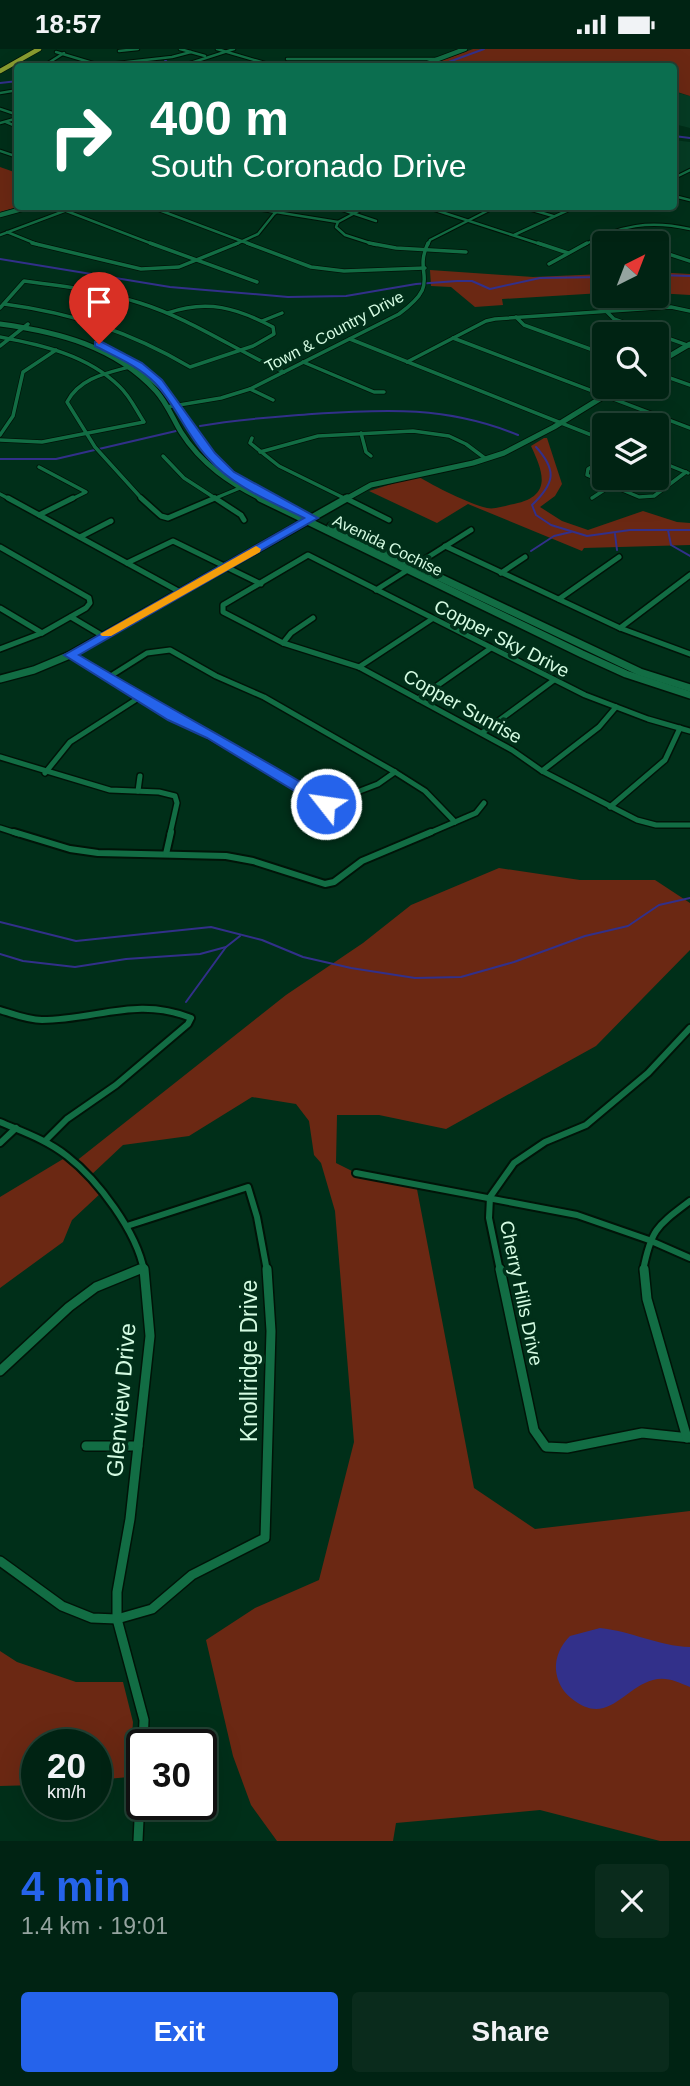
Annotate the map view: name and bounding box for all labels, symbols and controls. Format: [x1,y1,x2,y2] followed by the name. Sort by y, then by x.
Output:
[35,9,102,39] text: 18:57
[35,91,126,182] icon: right
[150,91,289,145] text: 400 m
[150,148,467,184] text: South Coronado Drive
[592,231,668,308] north arrow
[592,231,669,490] map controls
[69,272,129,344] pin
[80,283,118,321] icon: arrive
[262,288,407,375] street label: Town & Country Drive
[592,322,669,399] button: search
[592,413,669,490] button: layers
[330,512,445,579] street label: Avenida Cochise
[431,595,573,682] street label: Copper Sky Drive
[400,665,526,748] street label: Copper Sunrise
[289,767,363,841] position arrow
[496,1219,547,1368] street label: Cherry Hills Drive
[236,1280,262,1442] street label: Knollridge Drive
[101,1322,141,1478] street label: Glenview Drive
[126,1729,217,1820] speed limit sign: 30
[47,1746,86,1785] text: 20
[47,1782,86,1802] text: km/h
[21,1863,131,1910] text: 4 min
[595,1864,669,1938] button: close
[21,1913,168,1939] text: 1.4 km · 19:01
[21,1992,338,2072] button: Exit
[352,1992,669,2072] button: Share

